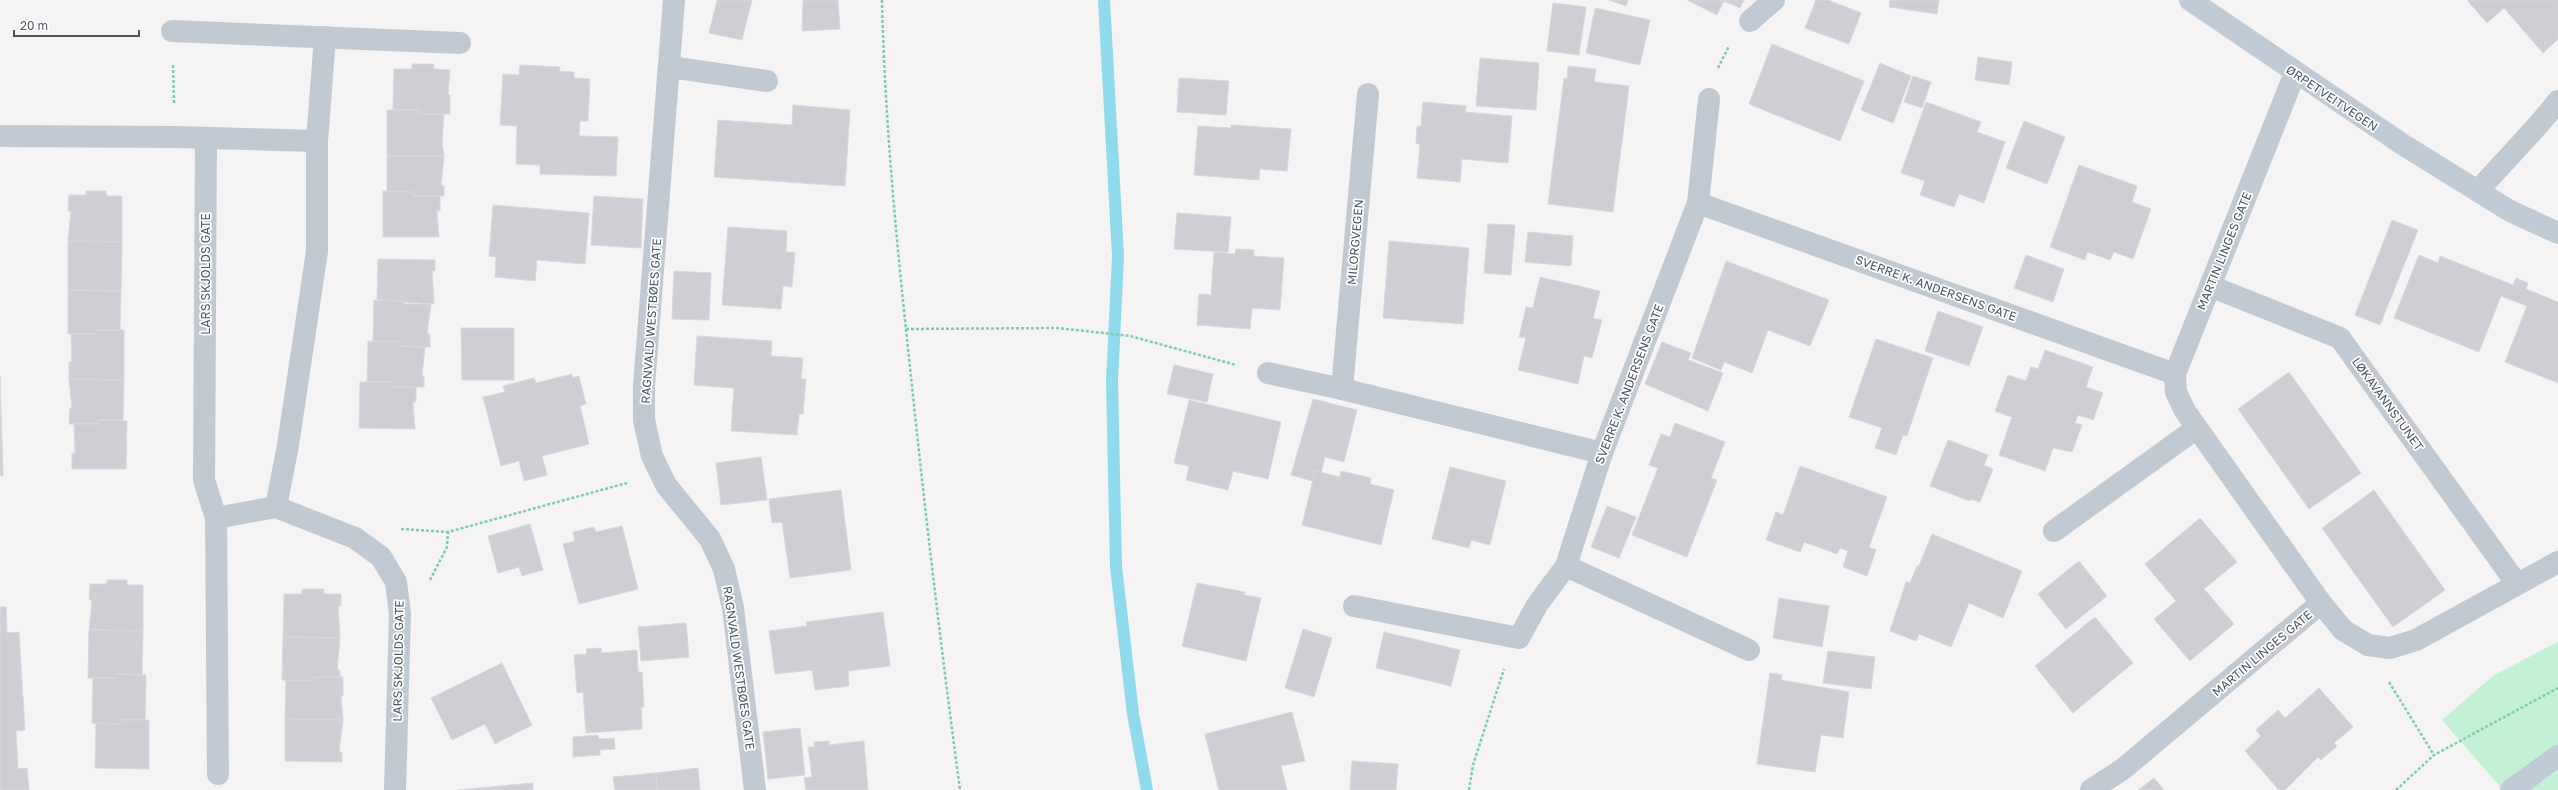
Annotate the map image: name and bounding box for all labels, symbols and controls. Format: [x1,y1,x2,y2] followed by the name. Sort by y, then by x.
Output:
[14,12,139,38] scale bar
[20,18,48,33] text: 20 m
[2283,62,2381,134] street label: ØRPETVEITVEGEN
[2193,190,2255,312] street label: MARTIN LINGES GATE
[1344,199,1366,285] street label: MILORGVEGEN
[198,213,213,335] street label: LARS SKJOLDS GATE
[638,238,664,404] street label: RAGNVALD WESTBØES GATE
[1853,252,2019,324] street label: SVERRE K. ANDERSENS GATE
[1591,302,1667,466] street label: SVERRE K. ANDERSENS GATE
[2349,354,2427,454] street label: LØKAVANNSTUNET
[720,585,758,751] street label: RAGNVALD WESTBØES GATE
[389,600,407,722] street label: LARS SKJOLDS GATE
[2209,607,2315,699] street label: MARTIN LINGES GATE

